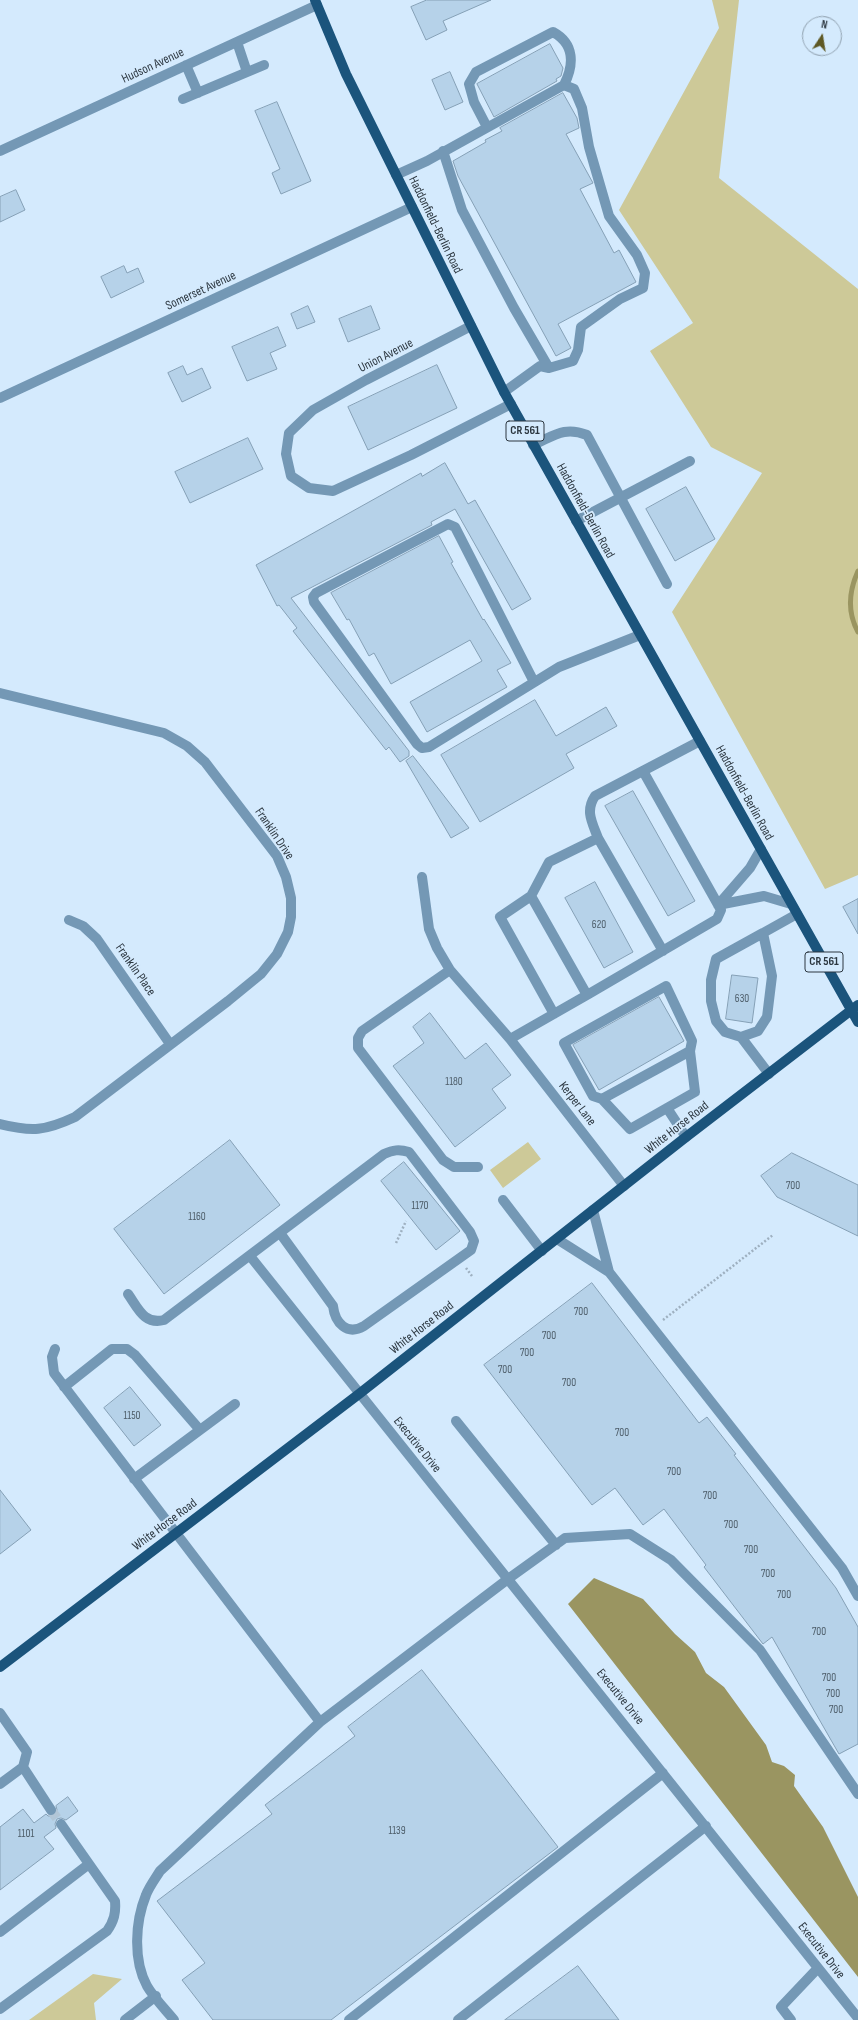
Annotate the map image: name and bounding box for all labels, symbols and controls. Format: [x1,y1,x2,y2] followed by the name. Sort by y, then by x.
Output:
[802,16,842,56] north arrow
[820,18,829,32] text: N
[119,45,187,87] street label: Hudson Avenue
[405,174,465,276] street label: Haddonfield-Berlin Road
[163,268,239,314] street label: Somerset Avenue
[356,336,416,376] street label: Union Avenue
[506,421,544,441] road number: CR 561
[552,461,618,561] street label: Haddonfield-Berlin Road
[711,743,777,843] street label: Haddonfield-Berlin Road
[251,805,297,863] street label: Franklin Drive
[592,918,606,932] house number: 620
[111,941,159,999] street label: Franklin Place
[805,952,843,972] road number: CR 561
[735,992,749,1006] house number: 630
[445,1075,463,1089] house number: 1180
[555,1079,599,1129] street label: Kerper Lane
[642,1098,712,1158] street label: White Horse Road
[786,1179,800,1193] house number: 700
[412,1199,428,1213] house number: 1170
[188,1210,206,1224] house number: 1160
[387,1298,457,1358] street label: White Horse Road
[574,1305,588,1319] house number: 700
[542,1329,556,1343] house number: 700
[520,1346,534,1360] house number: 700
[498,1363,512,1377] house number: 700
[562,1376,576,1390] house number: 700
[123,1409,141,1423] house number: 1150
[390,1414,444,1476] street label: Executive Drive
[615,1426,629,1440] house number: 700
[667,1465,681,1479] house number: 700
[703,1489,717,1503] house number: 700
[130,1496,200,1554] street label: White Horse Road
[724,1518,738,1532] house number: 700
[744,1543,758,1557] house number: 700
[761,1567,775,1581] house number: 700
[777,1588,791,1602] house number: 700
[812,1625,826,1639] house number: 700
[593,1666,647,1728] street label: Executive Drive
[822,1671,836,1685] house number: 700
[826,1687,840,1701] house number: 700
[829,1703,843,1717] house number: 700
[388,1824,406,1838] house number: 1139
[18,1827,34,1841] house number: 1101
[794,1920,848,1982] street label: Executive Drive

